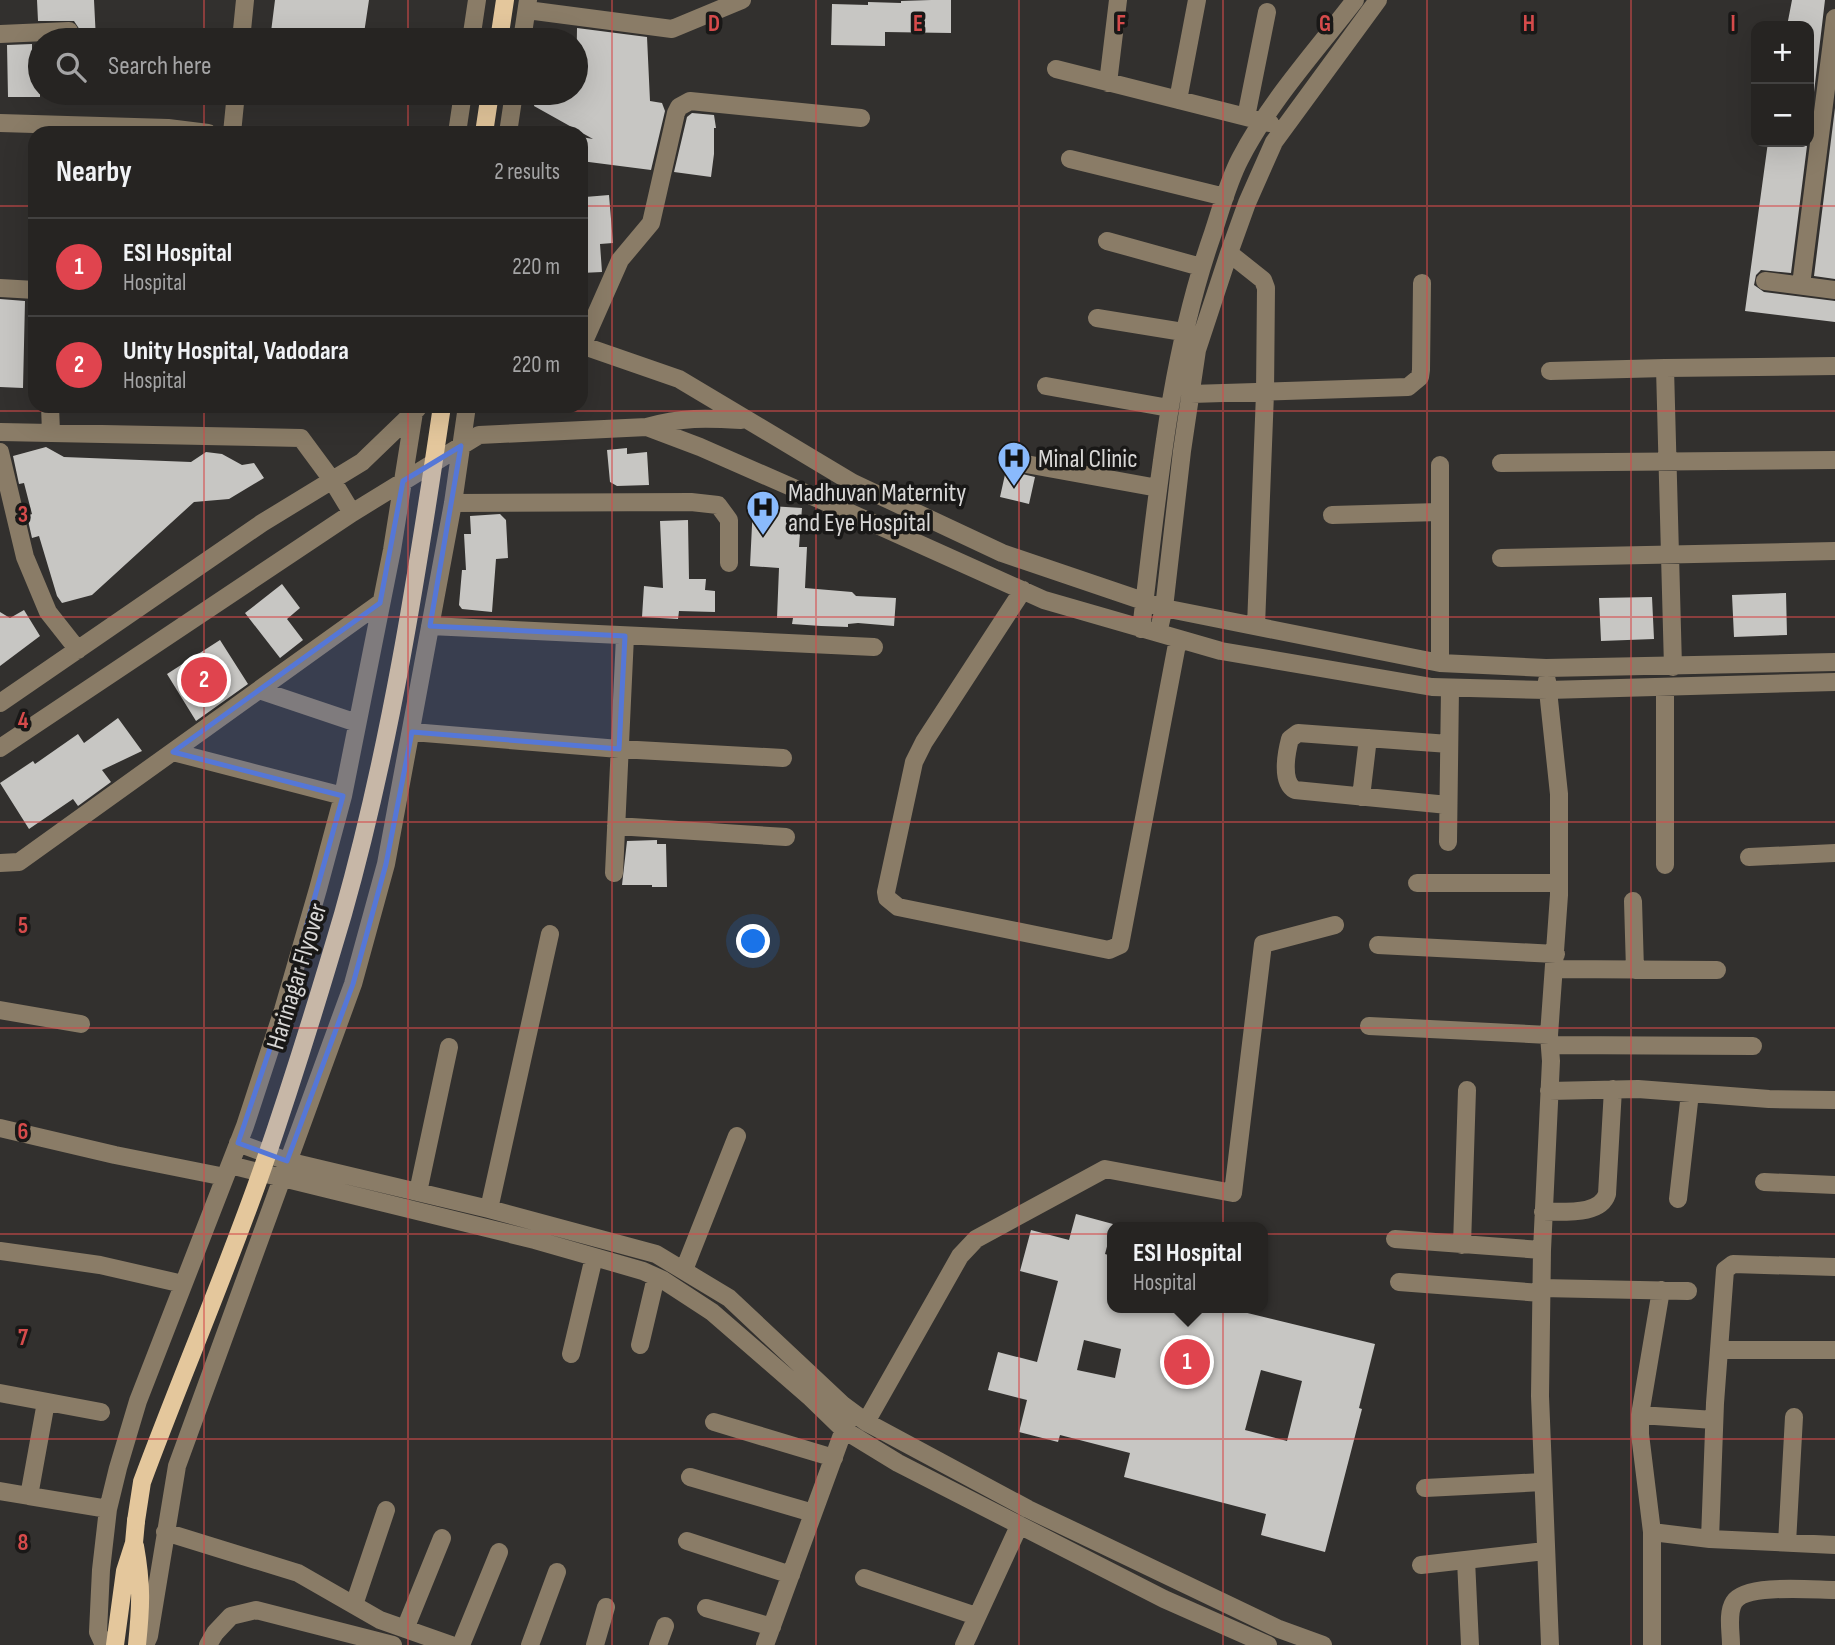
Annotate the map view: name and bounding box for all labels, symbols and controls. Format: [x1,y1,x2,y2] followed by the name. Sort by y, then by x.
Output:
[708,10,720,38] text: D
[913,10,923,38] text: E
[1116,10,1126,38] text: F
[1319,10,1331,38] text: G
[1523,10,1535,38] text: H
[1730,10,1736,38] text: I
[1751,21,1814,147] map controls
[1751,21,1814,84] button: +
[28,28,588,105] search box
[52,48,90,86] icon: search
[108,51,211,82] text: Search here
[1751,84,1814,147] button: −
[56,154,132,190] text: Nearby
[494,158,560,186] text: 2 results
[123,238,232,269] text: ESI Hospital
[74,253,84,281] text: 1
[512,253,560,281] text: 220 m
[123,269,186,297] text: Hospital
[123,336,349,367] text: Unity Hospital, Vadodara
[74,351,84,379] text: 2
[512,351,560,379] text: 220 m
[123,367,186,395] text: Hospital
[995,439,1033,488] hospital icon: Minal Clinic
[1038,444,1138,475] place label: Minal Clinic
[788,478,966,539] place label: Madhuvan Maternity and Eye Hospital
[744,488,782,537] hospital icon: Madhuvan Maternity and Eye Hospital
[18,501,28,529] text: 3
[181,654,227,706] pin: 2
[18,707,29,735] text: 4
[261,899,335,1053] street label: Harinagar Flyover
[18,912,28,940] text: 5
[736,924,770,958] your location
[18,1118,28,1146] text: 6
[1107,1222,1268,1313] popup
[1133,1238,1242,1269] text: ESI Hospital
[1133,1269,1196,1297] text: Hospital
[18,1324,28,1352] text: 7
[1164,1336,1210,1388] pin: 1
[18,1529,29,1557] text: 8

